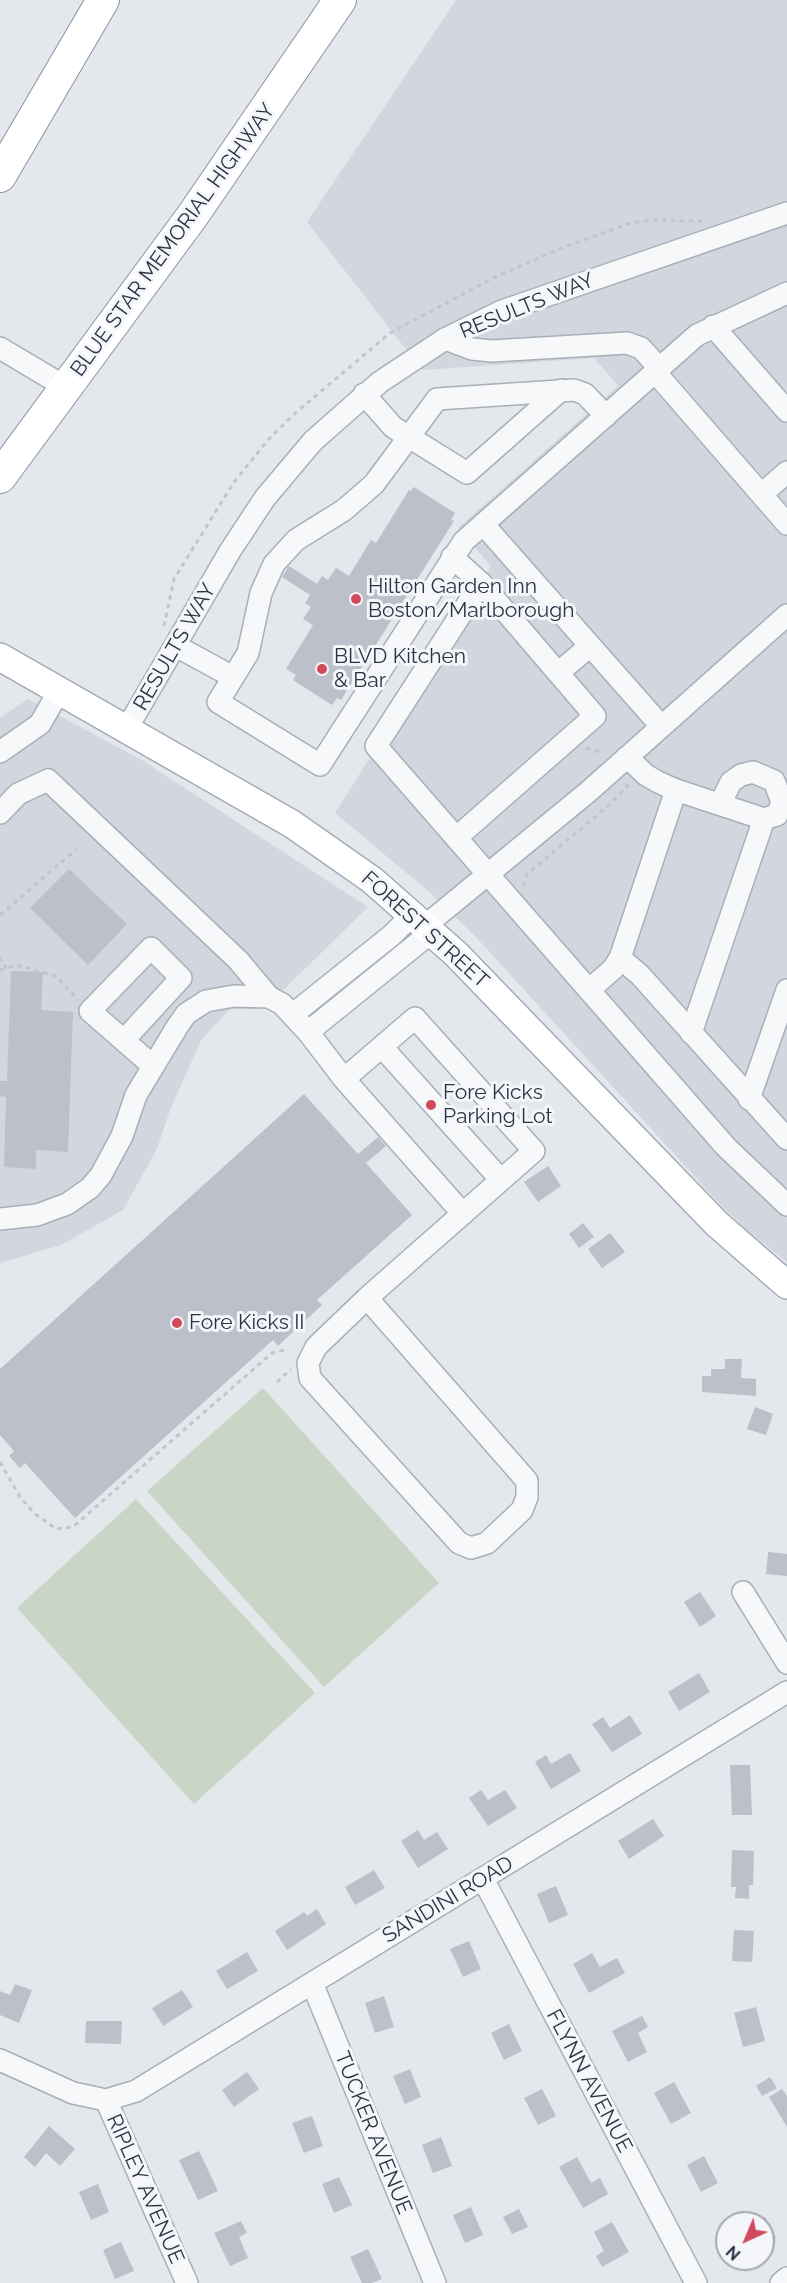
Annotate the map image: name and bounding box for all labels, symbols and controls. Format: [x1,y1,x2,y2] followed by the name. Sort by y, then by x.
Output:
[65,99,281,381] street label: BLUE STAR MEMORIAL HIGHWAY
[456,268,598,344] street label: RESULTS WAY
[368,574,574,624] place label: Hilton Garden Inn Boston/Marlborough
[128,579,222,715] street label: RESULTS WAY
[349,592,363,606] marker: Hilton Garden Inn Boston/Marlborough
[334,644,466,694] place label: BLVD Kitchen & Bar
[315,662,329,676] marker: BLVD Kitchen & Bar
[356,866,494,994] street label: FOREST STREET
[443,1080,552,1130] place label: Fore Kicks Parking Lot
[424,1098,438,1112] marker: Fore Kicks Parking Lot
[189,1310,305,1336] place label: Fore Kicks II
[170,1316,184,1330] marker: Fore Kicks II
[378,1851,518,1949] street label: SANDINI ROAD
[541,2005,637,2157] street label: FLYNN AVENUE
[329,2048,417,2218] street label: TUCKER AVENUE
[101,2110,189,2268] street label: RIPLEY AVENUE
[715,2211,775,2271] north arrow
[723,2242,745,2264] text: N

